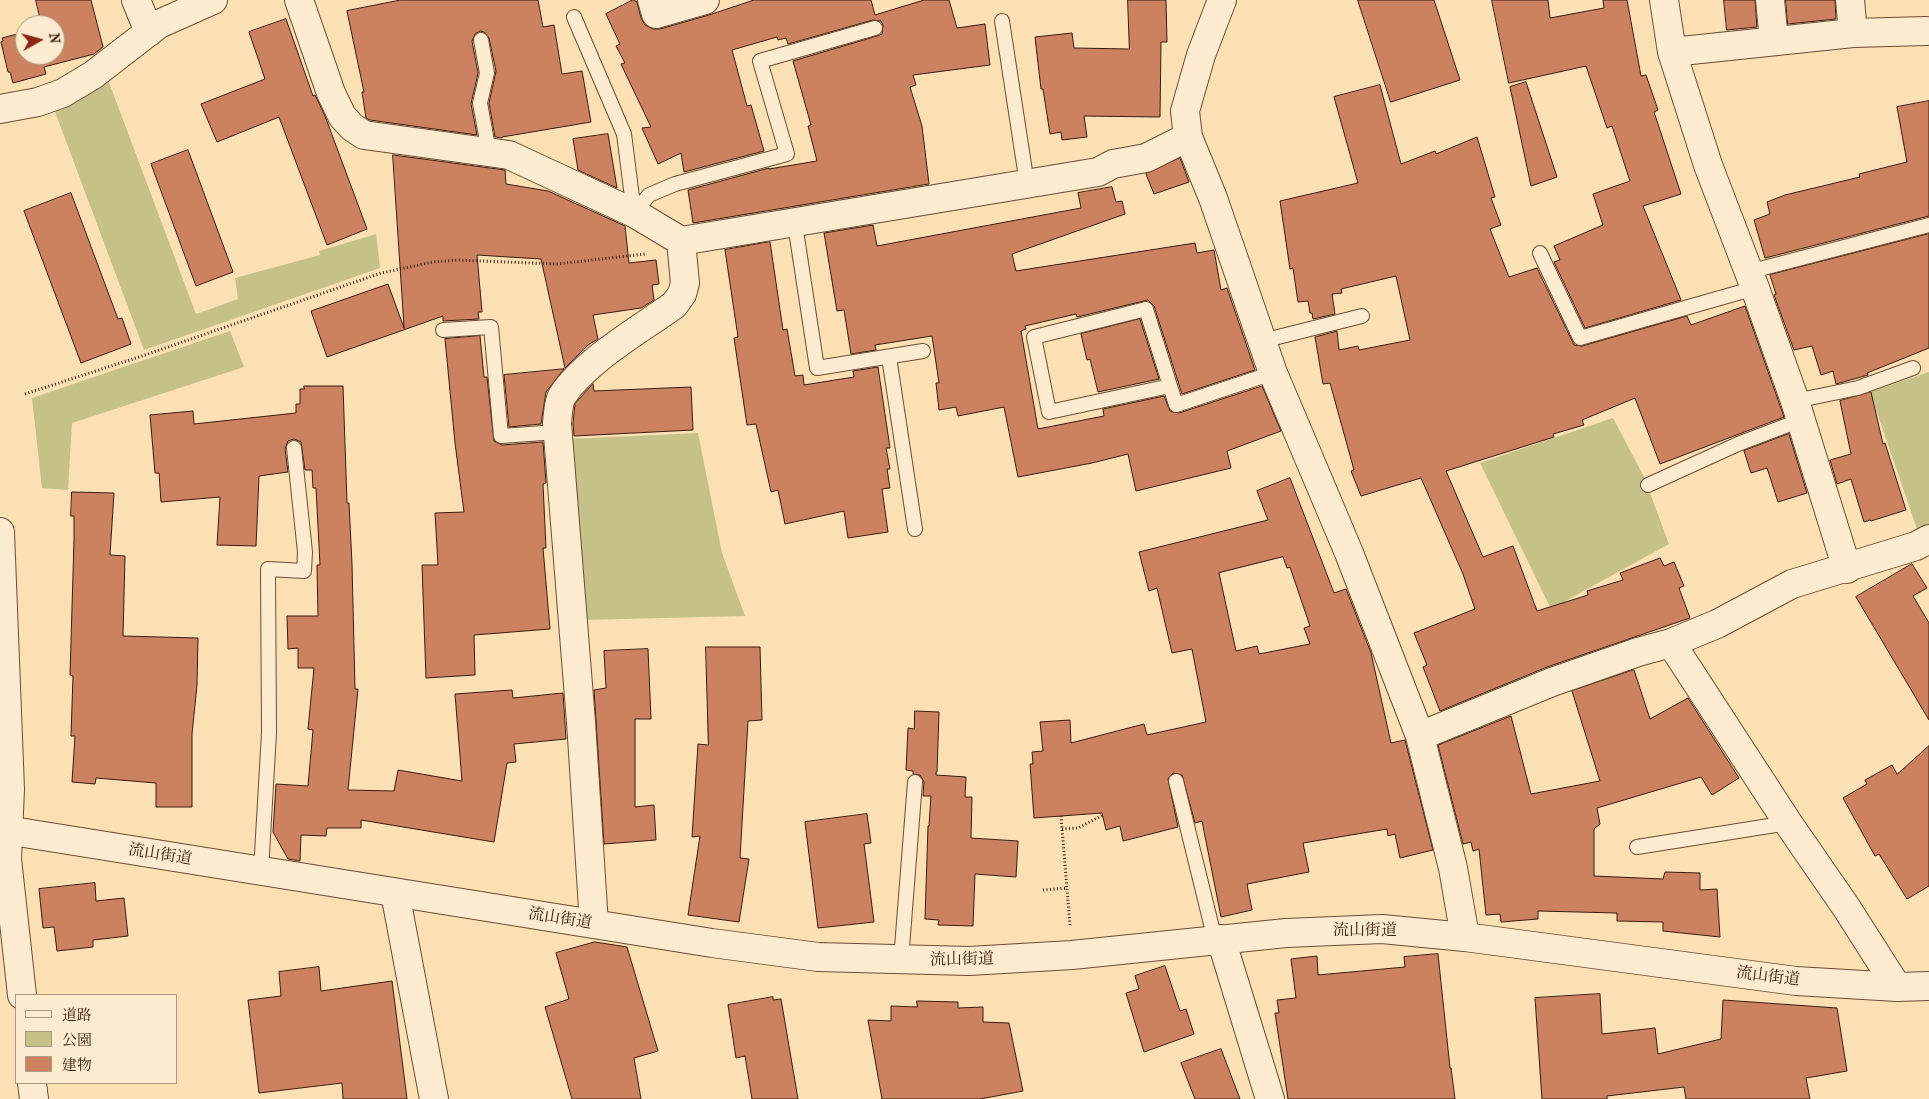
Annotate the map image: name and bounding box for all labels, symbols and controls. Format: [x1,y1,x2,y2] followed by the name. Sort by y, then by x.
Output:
[15,15,65,65] north arrow
[45,32,63,45] text: N
[127,841,193,869] street label: 流山街道
[527,905,593,933] street label: 流山街道
[1333,921,1397,941] street label: 流山街道
[930,950,994,970] street label: 流山街道
[1735,964,1801,990] street label: 流山街道
[15,994,178,1084] legend
[62,1006,92,1024] text: 道路
[62,1031,92,1049] text: 公園
[62,1056,92,1074] text: 建物

